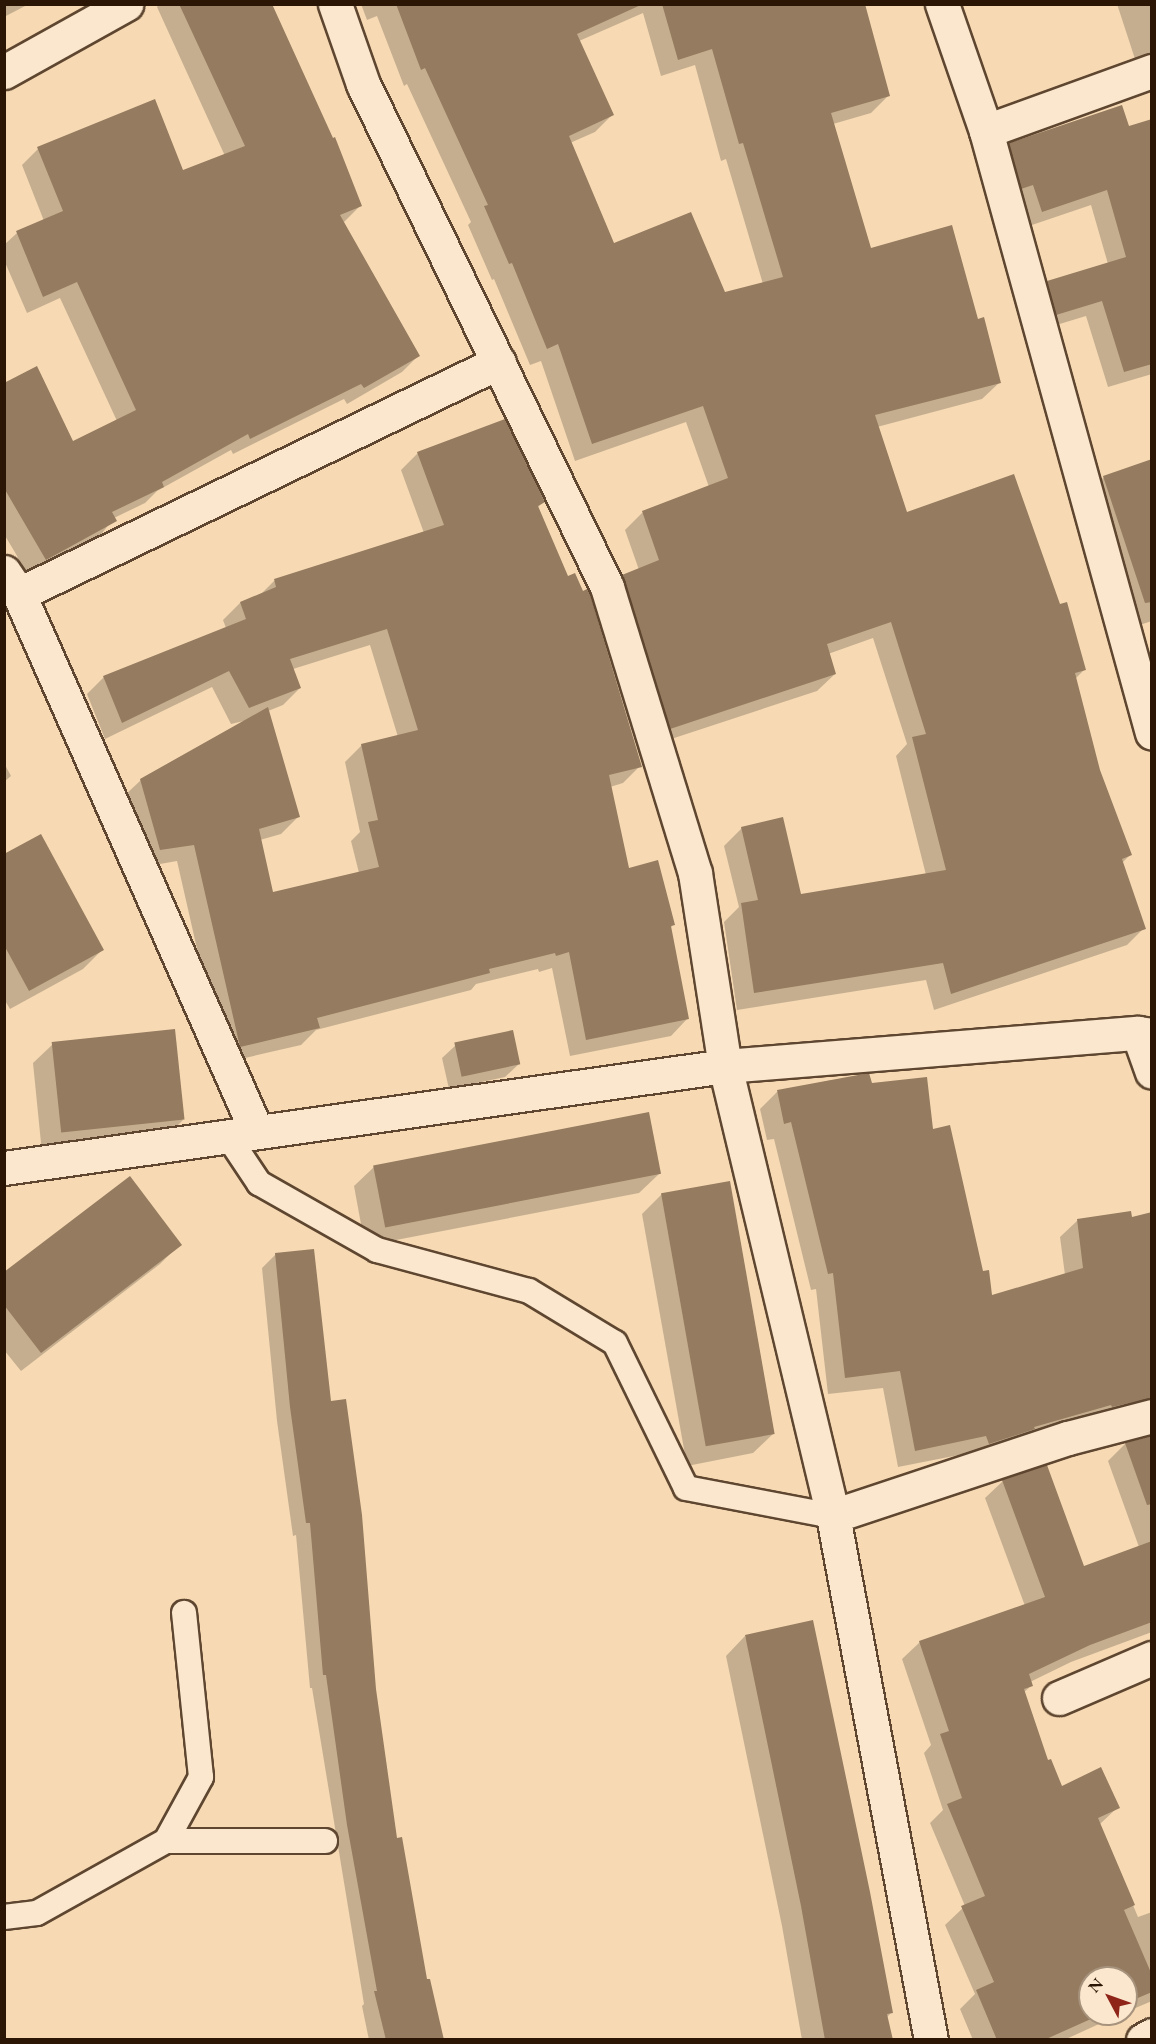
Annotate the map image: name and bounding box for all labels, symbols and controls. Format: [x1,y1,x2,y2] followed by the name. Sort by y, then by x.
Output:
[1078,1966,1138,2026] north arrow
[1083,1973,1108,1997] text: N

